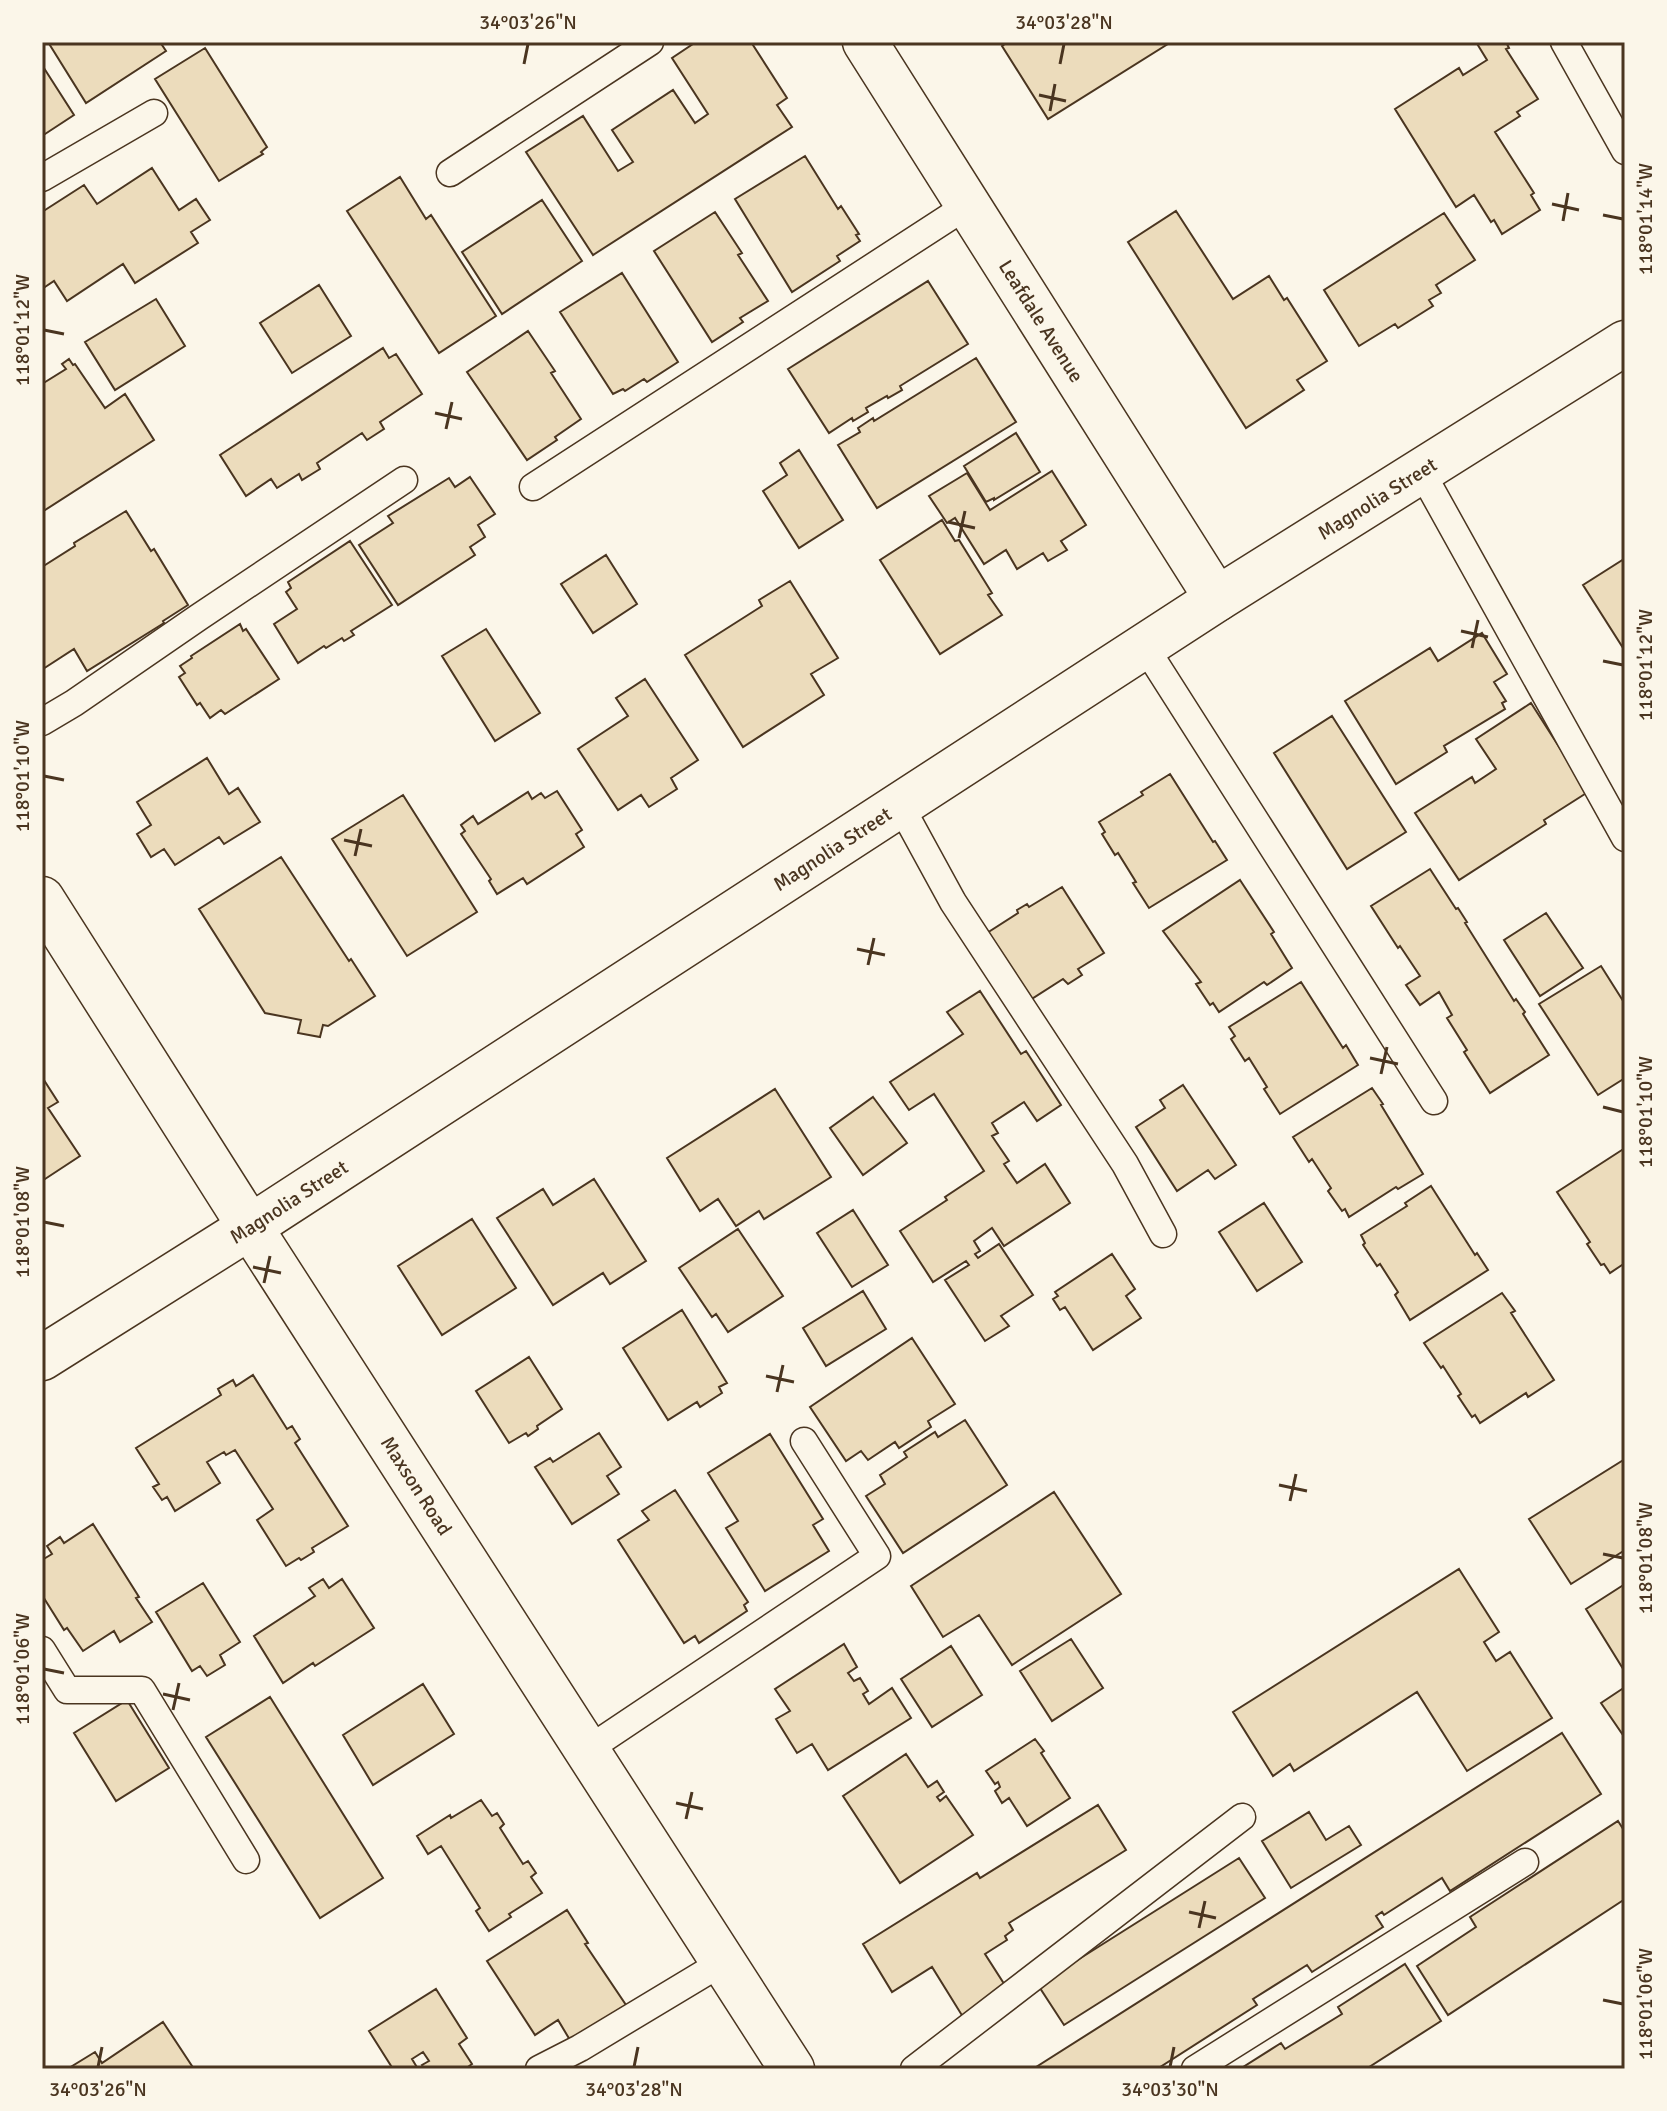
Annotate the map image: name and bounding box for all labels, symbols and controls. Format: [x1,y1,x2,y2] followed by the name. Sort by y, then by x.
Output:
[479,10,577,35] text: 34°03'26"N
[1015,10,1113,35] text: 34°03'28"N
[1633,163,1658,275] text: 118°01'14"W
[993,255,1089,387] street label: Leafdale Avenue
[10,274,35,386] text: 118°01'12"W
[1313,452,1441,545] street label: Magnolia Street
[1633,609,1658,721] text: 118°01'12"W
[10,720,35,832] text: 118°01'10"W
[768,801,896,896] street label: Magnolia Street
[1633,1056,1658,1168] text: 118°01'10"W
[225,1154,353,1249] street label: Magnolia Street
[10,1166,35,1278] text: 118°01'08"W
[375,1431,458,1540] street label: Maxson Road
[1633,1502,1658,1614] text: 118°01'08"W
[10,1613,35,1725] text: 118°01'06"W
[1633,1948,1658,2060] text: 118°01'06"W
[49,2077,147,2102] text: 34°03'26"N
[585,2077,683,2102] text: 34°03'28"N
[1121,2077,1219,2102] text: 34°03'30"N

